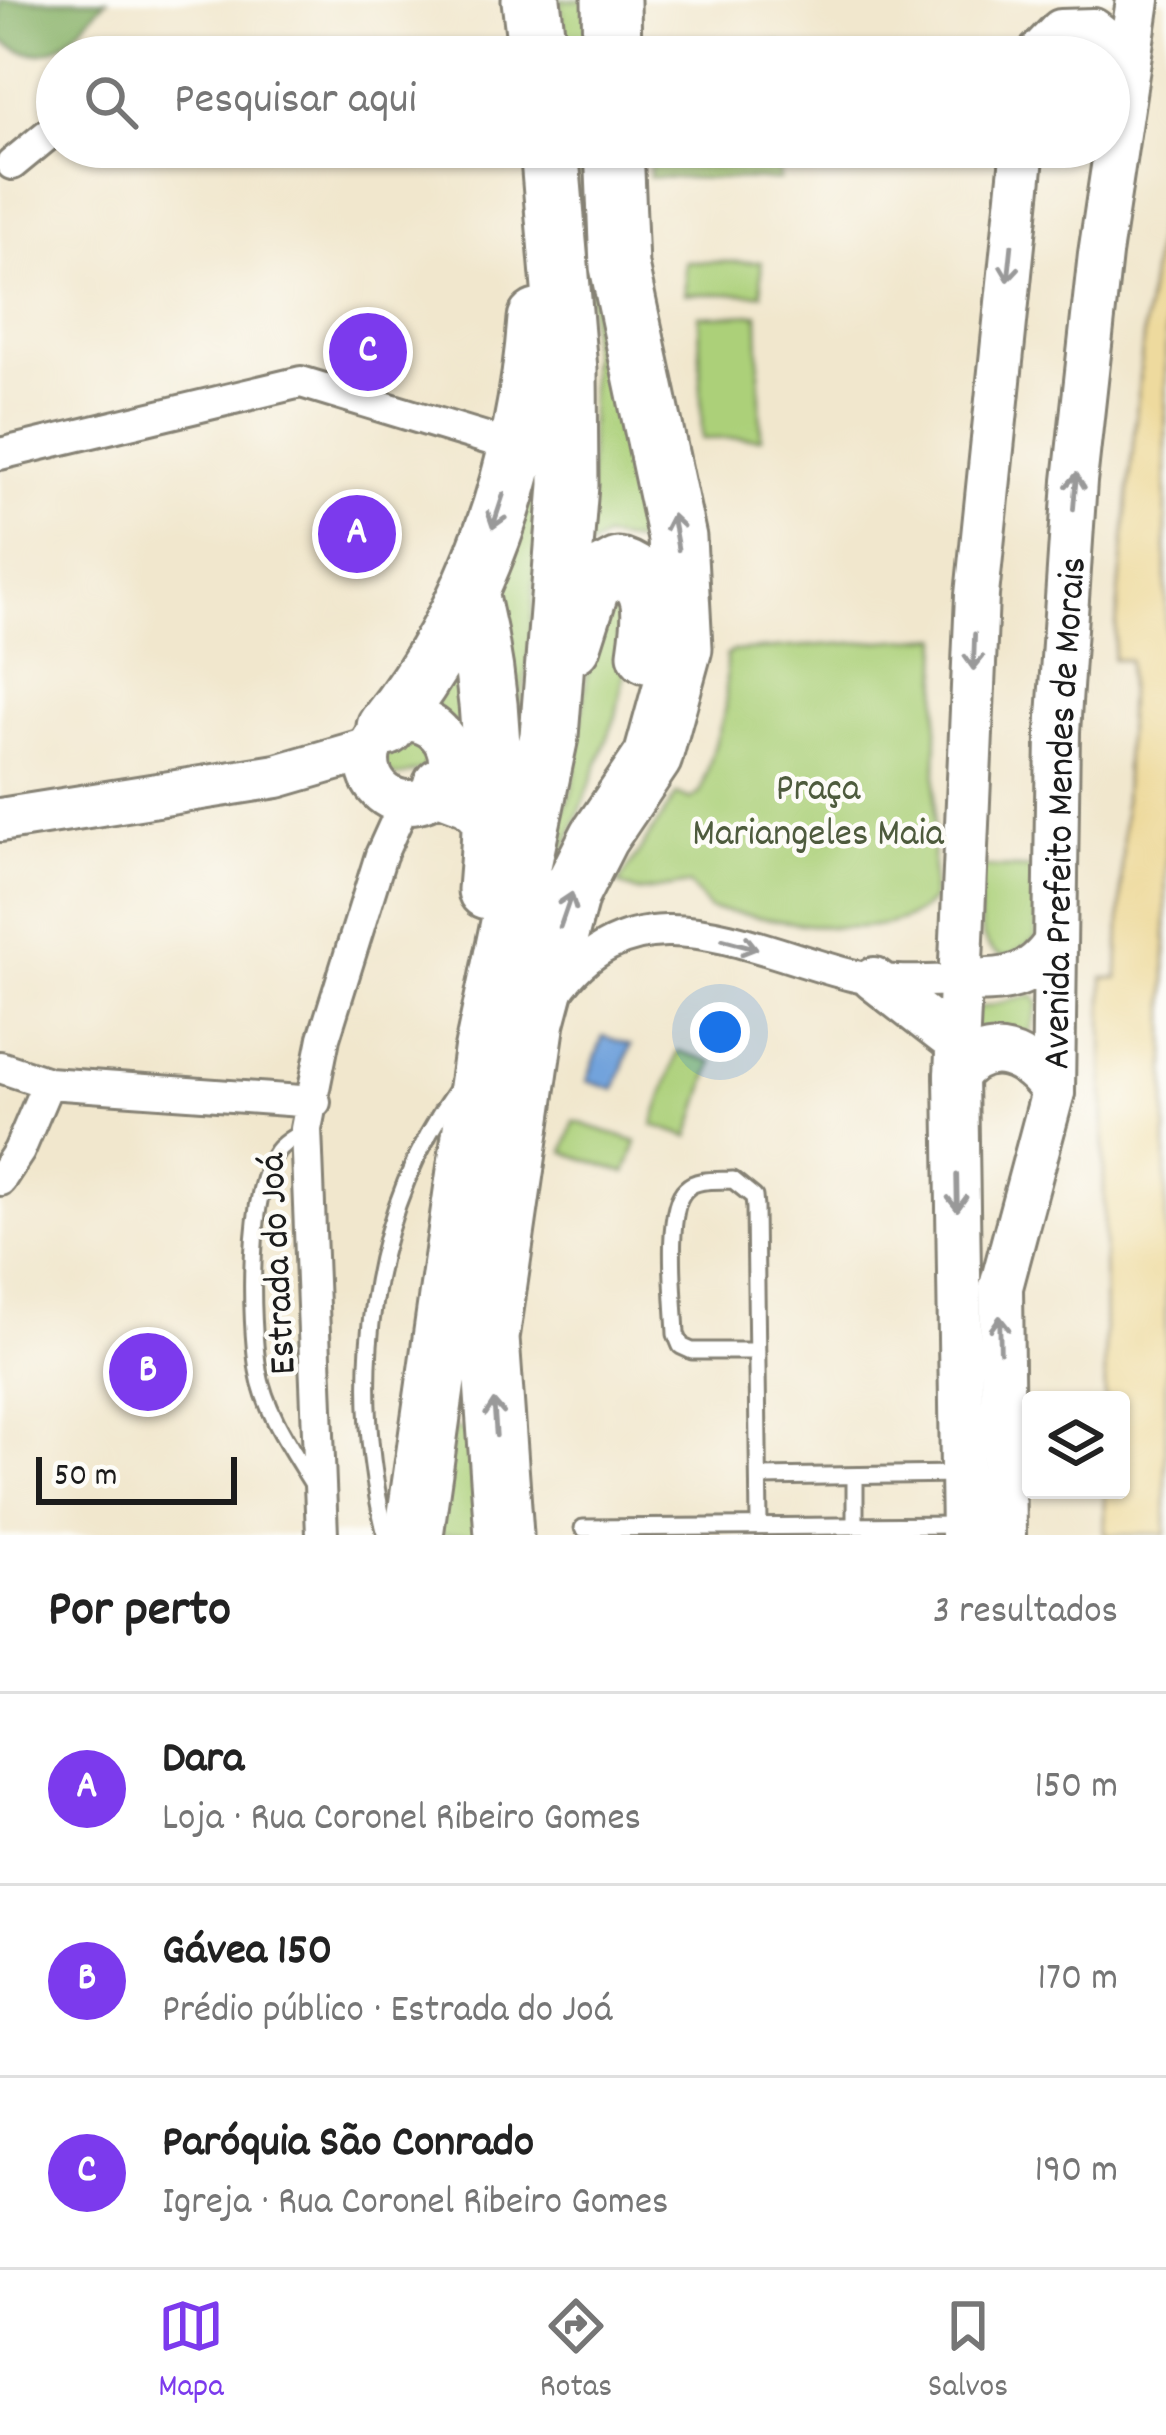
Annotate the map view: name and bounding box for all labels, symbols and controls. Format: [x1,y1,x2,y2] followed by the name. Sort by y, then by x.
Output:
[36,36,1130,168] search box
[78,69,144,135] icon: search
[174,70,417,134] text: Pesquisar aqui
[998,243,1020,282] one-way arrow
[329,307,407,397] pin: C
[1064,472,1087,511] one-way arrow
[318,489,396,579] pin: A
[486,491,508,529] one-way arrow
[663,513,685,552] one-way arrow
[1032,555,1104,1070] street label: Avenida Prefeito Mendes de Morais
[962,632,985,671] one-way arrow
[692,764,945,864] park label: Praça Mariangeles Maia
[557,892,578,929] one-way arrow
[720,934,758,956] one-way arrow
[690,1002,750,1062] your location
[247,1151,314,1376] street label: Estrada do Joá
[946,1173,969,1212] one-way arrow
[989,1315,1012,1354] one-way arrow
[109,1327,187,1417] pin: B
[1022,1391,1130,1499] map controls
[1022,1391,1130,1499] button: layers
[484,1399,507,1438] one-way arrow
[36,1451,237,1504] scale bar
[54,1454,118,1501] text: 50 m
[48,1577,231,1649] text: Por perto
[933,1586,1118,1641] text: 3 resultados
[162,1729,244,1793] text: Dara
[76,1761,98,1816] text: A
[1034,1761,1118,1816] text: 150 m
[162,1793,641,1848] text: Loja · Rua Coronel Ribeiro Gomes
[162,1921,332,1985] text: Gávea 150
[78,1953,96,2008] text: B
[1038,1953,1118,2008] text: 170 m
[162,1985,613,2040] text: Prédio público · Estrada do Joá
[162,2113,534,2177] text: Paróquia São Conrado
[77,2145,97,2200] text: C
[1035,2145,1118,2200] text: 190 m
[162,2177,668,2232] text: Igreja · Rua Coronel Ribeiro Gomes
[158,2293,224,2412] tab: Mapa
[540,2293,612,2412] tab: Rotas
[928,2293,1008,2412] tab: Salvos

